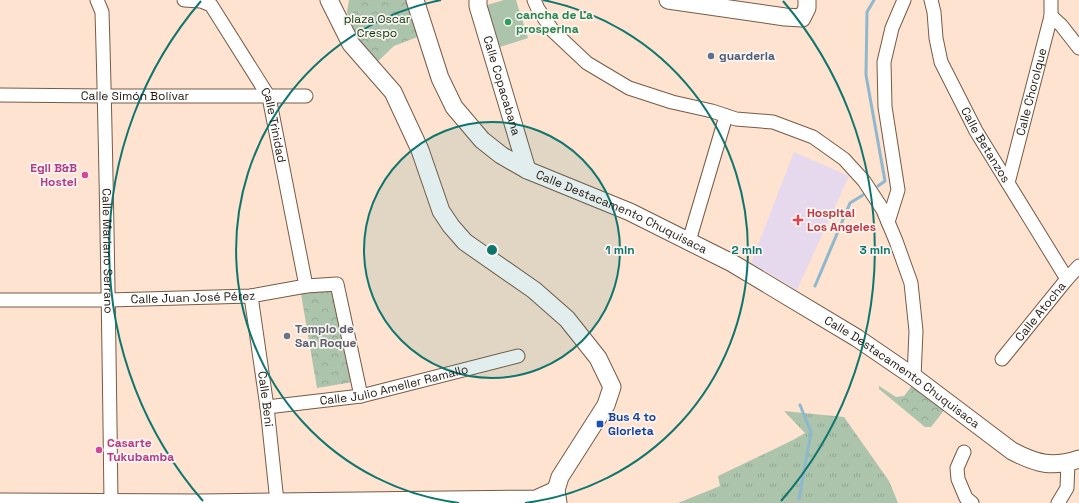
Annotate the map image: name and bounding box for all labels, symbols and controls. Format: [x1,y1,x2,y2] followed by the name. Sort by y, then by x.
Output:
[516,7,593,37] place label: cancha de La prosperina
[344,11,411,41] park label: plaza Oscar Crespo
[503,17,513,27] marker: cancha de La prosperina
[479,34,524,137] street label: Calle Copacabana
[1012,46,1050,138] street label: Calle Chorolque
[719,48,775,64] place label: guarderia
[706,51,716,61] marker: guarderia
[257,84,290,164] street label: Calle Trinidad
[81,88,190,104] street label: Calle Simón Bolívar
[957,104,1014,186] street label: Calle Betanzos
[30,160,77,190] place label: Egil B&B Hostel
[533,166,710,257] street label: Calle Destacamento Chuquisaca
[80,170,90,180] marker: Egil B&B Hostel
[98,188,117,314] street label: Calle Mariano Serrano
[807,205,876,235] place label: Hospital Los Angeles
[792,214,804,226] marker: Hospital Los Angeles
[605,242,635,258] text: 1 min
[731,242,763,258] text: 2 min
[859,242,891,258] text: 3 min
[485,243,499,257] centre of rings
[1012,279,1069,345] street label: Calle Atocha
[130,287,257,307] street label: Calle Juan José Pérez
[821,312,983,432] street label: Calle Destacamento Chuquisaca
[295,321,357,351] place label: Templo de San Roque
[282,331,292,341] marker: Templo de San Roque
[319,361,470,409] street label: Calle Julio Ameller Ramallo
[254,370,277,428] street label: Calle Beni
[608,409,656,439] place label: Bus 4 to Glorieta
[595,419,605,429] marker: Bus 4 to Glorieta
[107,435,174,465] place label: Casarte Tukubamba
[94,445,104,455] marker: Casarte Tukubamba

